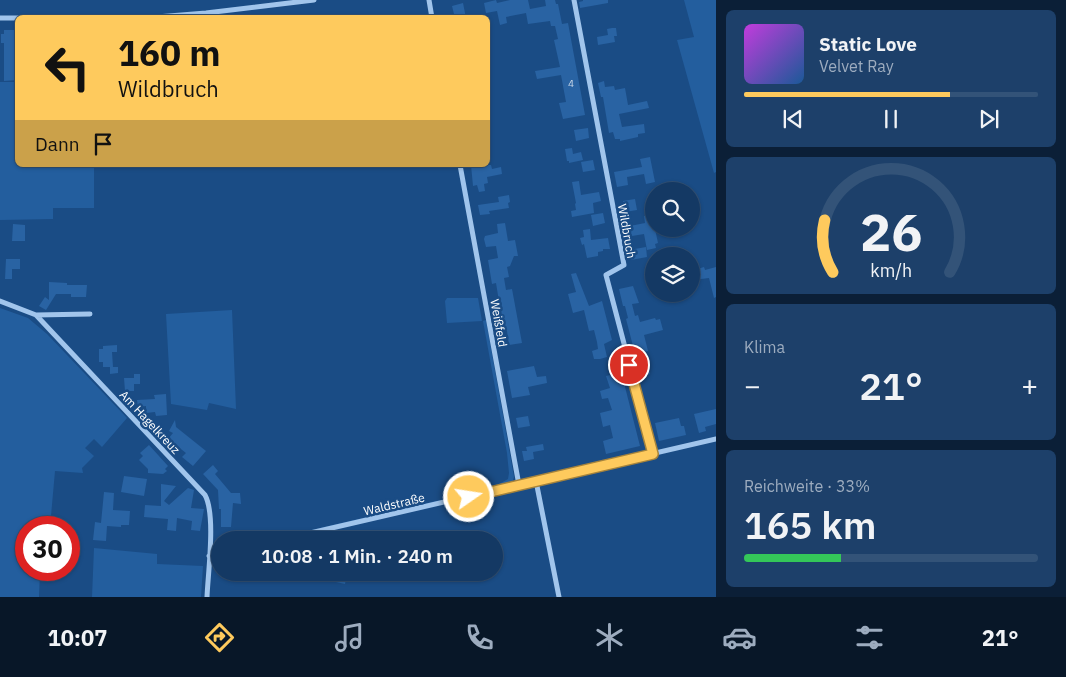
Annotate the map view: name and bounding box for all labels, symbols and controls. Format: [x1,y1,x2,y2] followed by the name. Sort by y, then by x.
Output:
[118,30,221,76] text: 160 m
[819,32,917,56] text: Static Love
[35,35,100,100] icon: left
[819,56,894,76] text: Velvet Ray
[118,74,219,103] text: Wildbruch
[568,77,574,90] house number: 4
[779,105,807,133] icon: previous
[877,105,905,133] icon: pause
[975,105,1003,133] icon: next
[89,130,117,158] icon: arrive
[35,132,79,156] text: Dann
[645,182,700,302] map controls
[645,182,700,237] button: search
[860,198,922,265] text: 26
[615,203,639,259] street label: Wildbruch
[645,247,700,302] button: layers
[870,259,912,282] text: km/h
[487,298,511,348] street label: Weißfeld
[744,337,785,357] text: Klima
[608,344,650,386] pin
[615,351,643,379] icon: arrive
[859,361,923,410] text: 21°
[744,367,761,404] text: −
[1021,367,1038,404] text: +
[117,387,184,457] street label: Am Hagelkreuz
[442,470,494,522] position arrow
[744,476,870,496] text: Reichweite · 33%
[362,490,426,518] street label: Waldstraße
[744,500,876,549] text: 165 km
[15,516,80,581] speed limit sign: 30
[261,544,453,568] text: 10:08 · 1 Min. · 240 m
[202,620,237,655] icon: directions
[332,620,367,655] icon: music
[462,620,497,655] icon: phone
[592,620,627,655] icon: climate
[722,620,757,655] icon: car
[852,620,887,655] icon: filters
[47,623,108,652] text: 10:07
[982,623,1018,652] text: 21°

